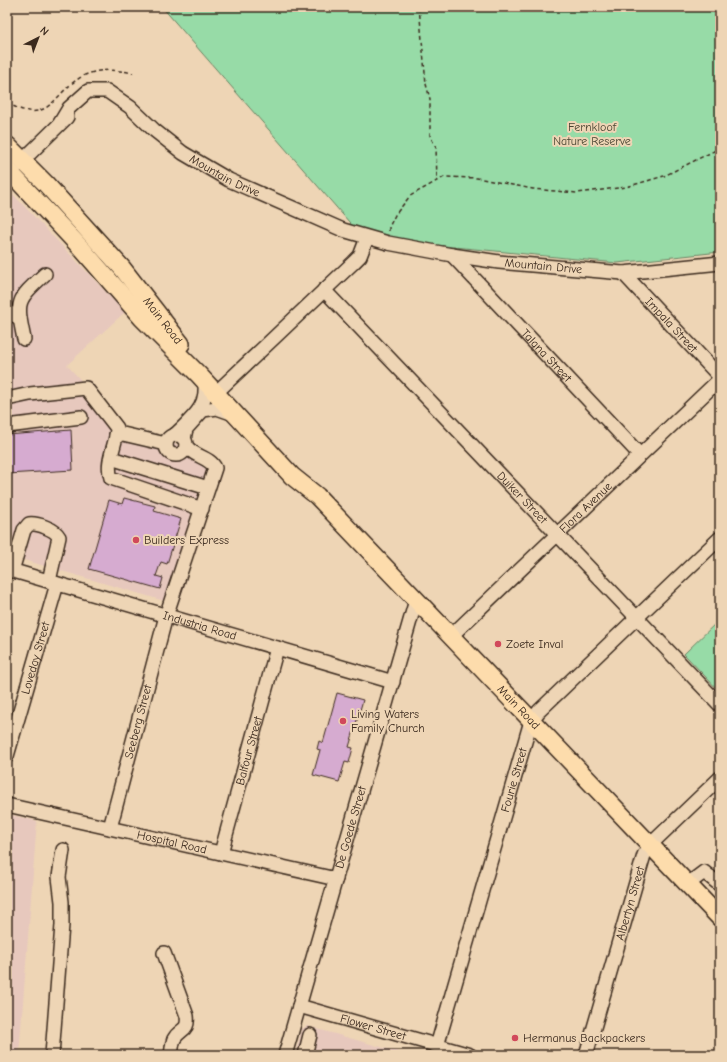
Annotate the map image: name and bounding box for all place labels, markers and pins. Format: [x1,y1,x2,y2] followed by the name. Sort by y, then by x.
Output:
[144,533,229,547] place label: Builders Express
[131,535,141,545] marker: Builders Express
[506,637,563,651] place label: Zoete Inval
[493,639,503,649] marker: Zoete Inval
[351,707,425,735] place label: Living Waters Family Church
[338,716,348,726] marker: Living Waters Family Church
[523,1031,645,1045] place label: Hermanus Backpackers
[510,1033,520,1043] marker: Hermanus Backpackers

